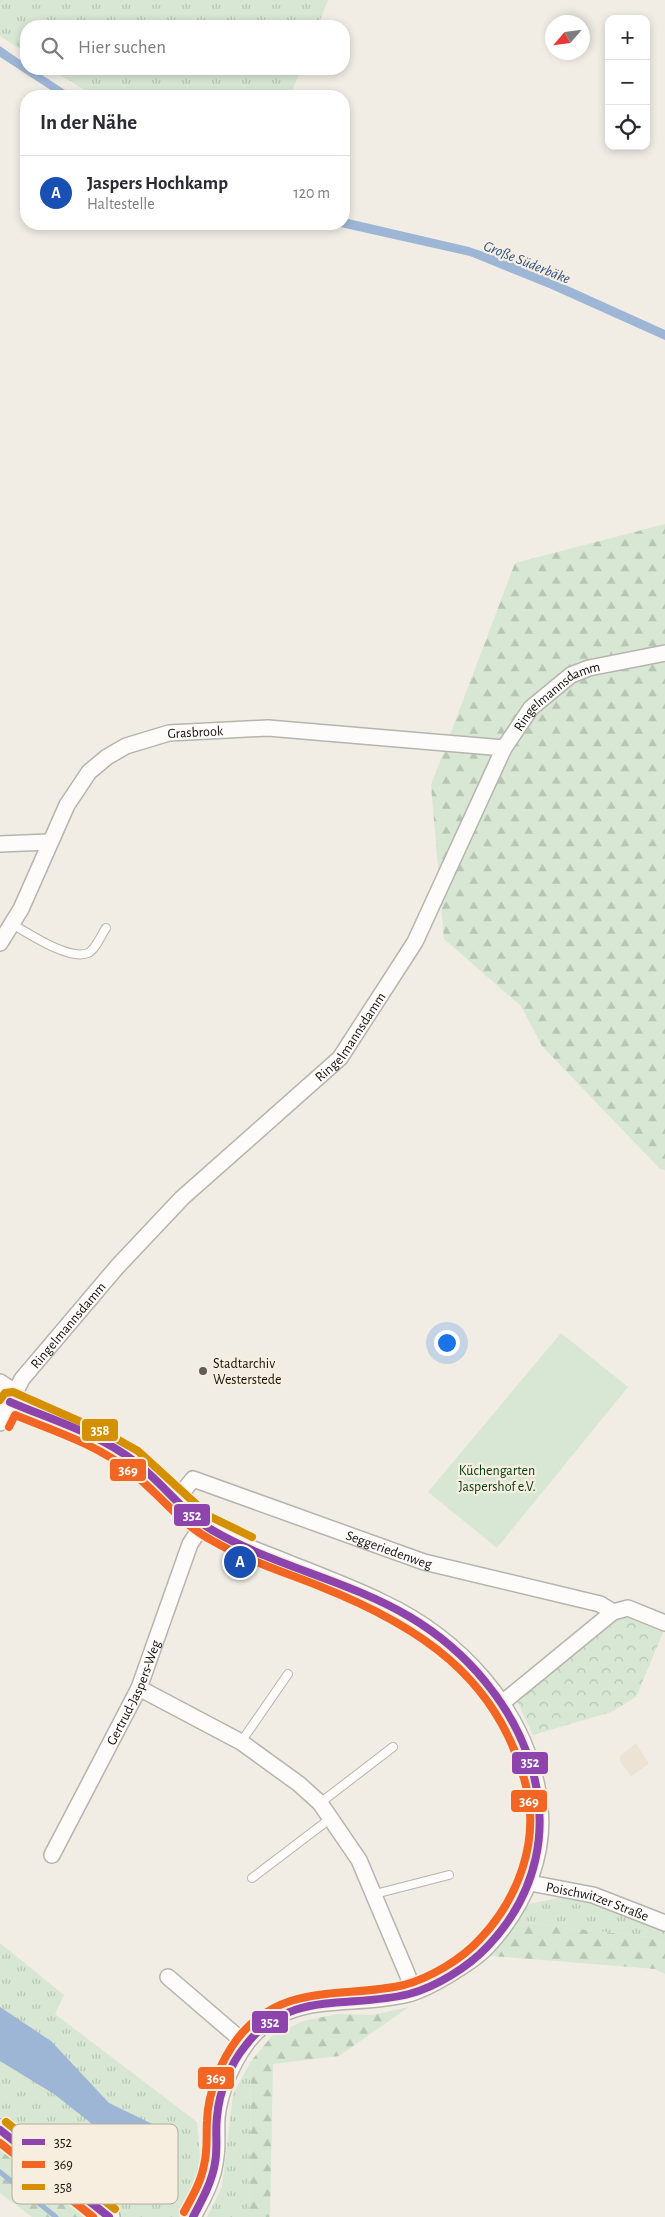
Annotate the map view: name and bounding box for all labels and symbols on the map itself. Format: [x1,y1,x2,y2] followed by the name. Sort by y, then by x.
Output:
[545,15,590,60] north arrow
[481,238,573,287] water label: Große Süderbäke
[512,660,601,734] street label: Ringelmannsdamm
[167,724,224,741] street label: Grasbrook
[313,990,389,1085] street label: Ringelmannsdamm
[28,1280,109,1371] street label: Ringelmannsdamm
[434,1330,460,1356] your location
[213,1357,281,1387] place label: Stadtarchiv Westerstede
[197,1365,209,1377] marker: Stadtarchiv Westerstede
[81,1418,119,1442] line badge: 358
[91,1424,110,1438] text: 358
[109,1458,147,1482] line badge: 369
[118,1464,138,1478] text: 369
[458,1464,536,1494] park label: Küchengarten Jaspershof e.V.
[173,1503,211,1527] line badge: 352
[183,1509,202,1523] text: 352
[344,1529,433,1572] street label: Seggeriedenweg
[224,1543,256,1581] pin: A
[105,1638,163,1748] street label: Gertrud-Jaspers-Weg
[511,1751,549,1775] line badge: 352
[521,1756,540,1770] text: 352
[510,1789,548,1813] line badge: 369
[519,1795,539,1809] text: 369
[545,1880,650,1924] street label: Poischwitzer Straße
[251,2010,289,2034] line badge: 352
[261,2016,280,2030] text: 352
[197,2066,235,2090] line badge: 369
[206,2072,226,2086] text: 369
[12,2124,178,2204] legend
[54,2136,72,2150] text: 352
[54,2158,73,2172] text: 369
[54,2181,72,2195] text: 358

